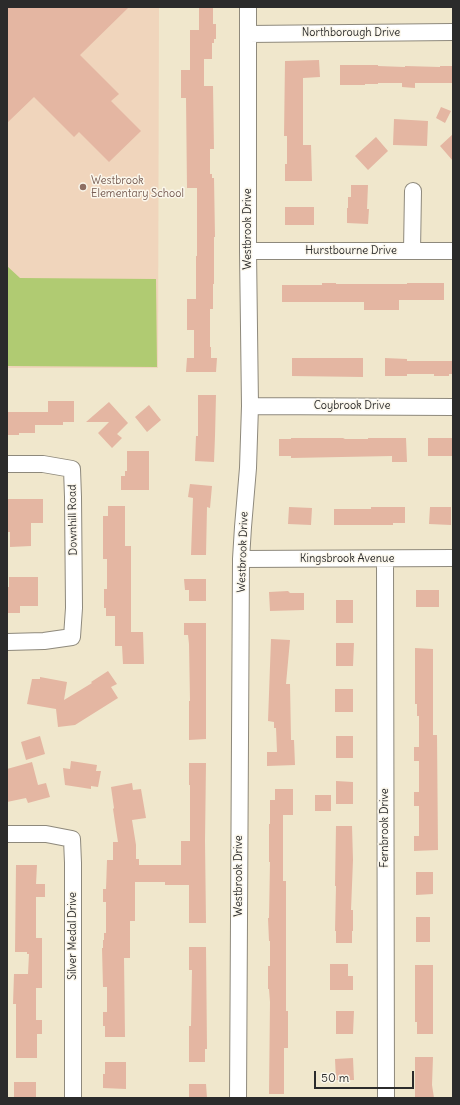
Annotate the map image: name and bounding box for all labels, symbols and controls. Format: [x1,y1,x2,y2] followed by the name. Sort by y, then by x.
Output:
[302,26,400,40] street label: Northborough Drive
[91,174,184,200] place label: Westbrook Elementary School
[78,182,88,192] marker: Westbrook Elementary School
[241,188,255,270] street label: Westbrook Drive
[305,244,397,258] street label: Hurstbourne Drive
[314,399,390,413] street label: Coybrook Drive
[66,484,80,556] street label: Downhill Road
[235,511,251,593] street label: Westbrook Drive
[300,552,394,566] street label: Kingsbrook Avenue
[378,788,392,868] street label: Fernbrook Drive
[232,835,246,917] street label: Westbrook Drive
[66,892,80,980] street label: Silver Medal Drive
[316,1063,416,1089] scale bar
[321,1070,349,1085] text: 50 m

